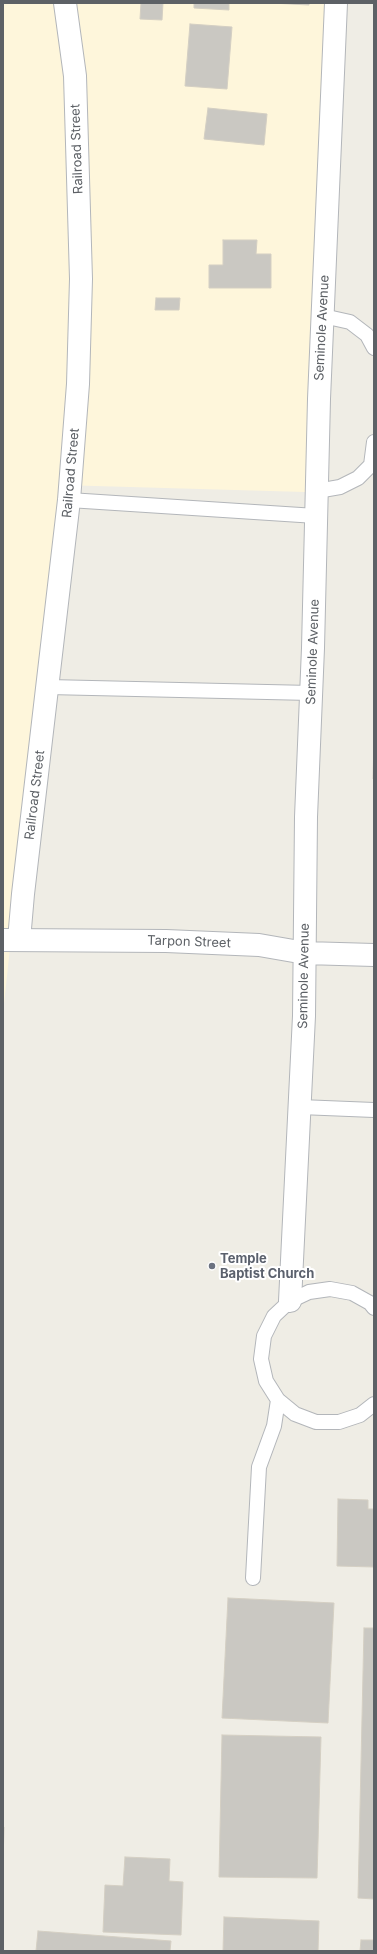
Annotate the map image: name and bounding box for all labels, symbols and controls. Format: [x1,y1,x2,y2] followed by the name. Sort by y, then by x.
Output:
[68,104,86,194] street label: Railroad Street
[311,275,333,381] street label: Seminole Avenue
[59,427,83,519] street label: Railroad Street
[303,599,323,705] street label: Seminole Avenue
[22,749,48,841] street label: Railroad Street
[295,923,313,1029] street label: Seminole Avenue
[147,933,231,951] street label: Tarpon Street
[220,1251,314,1282] place label: Temple Baptist Church
[207,1261,217,1271] marker: Temple Baptist Church

